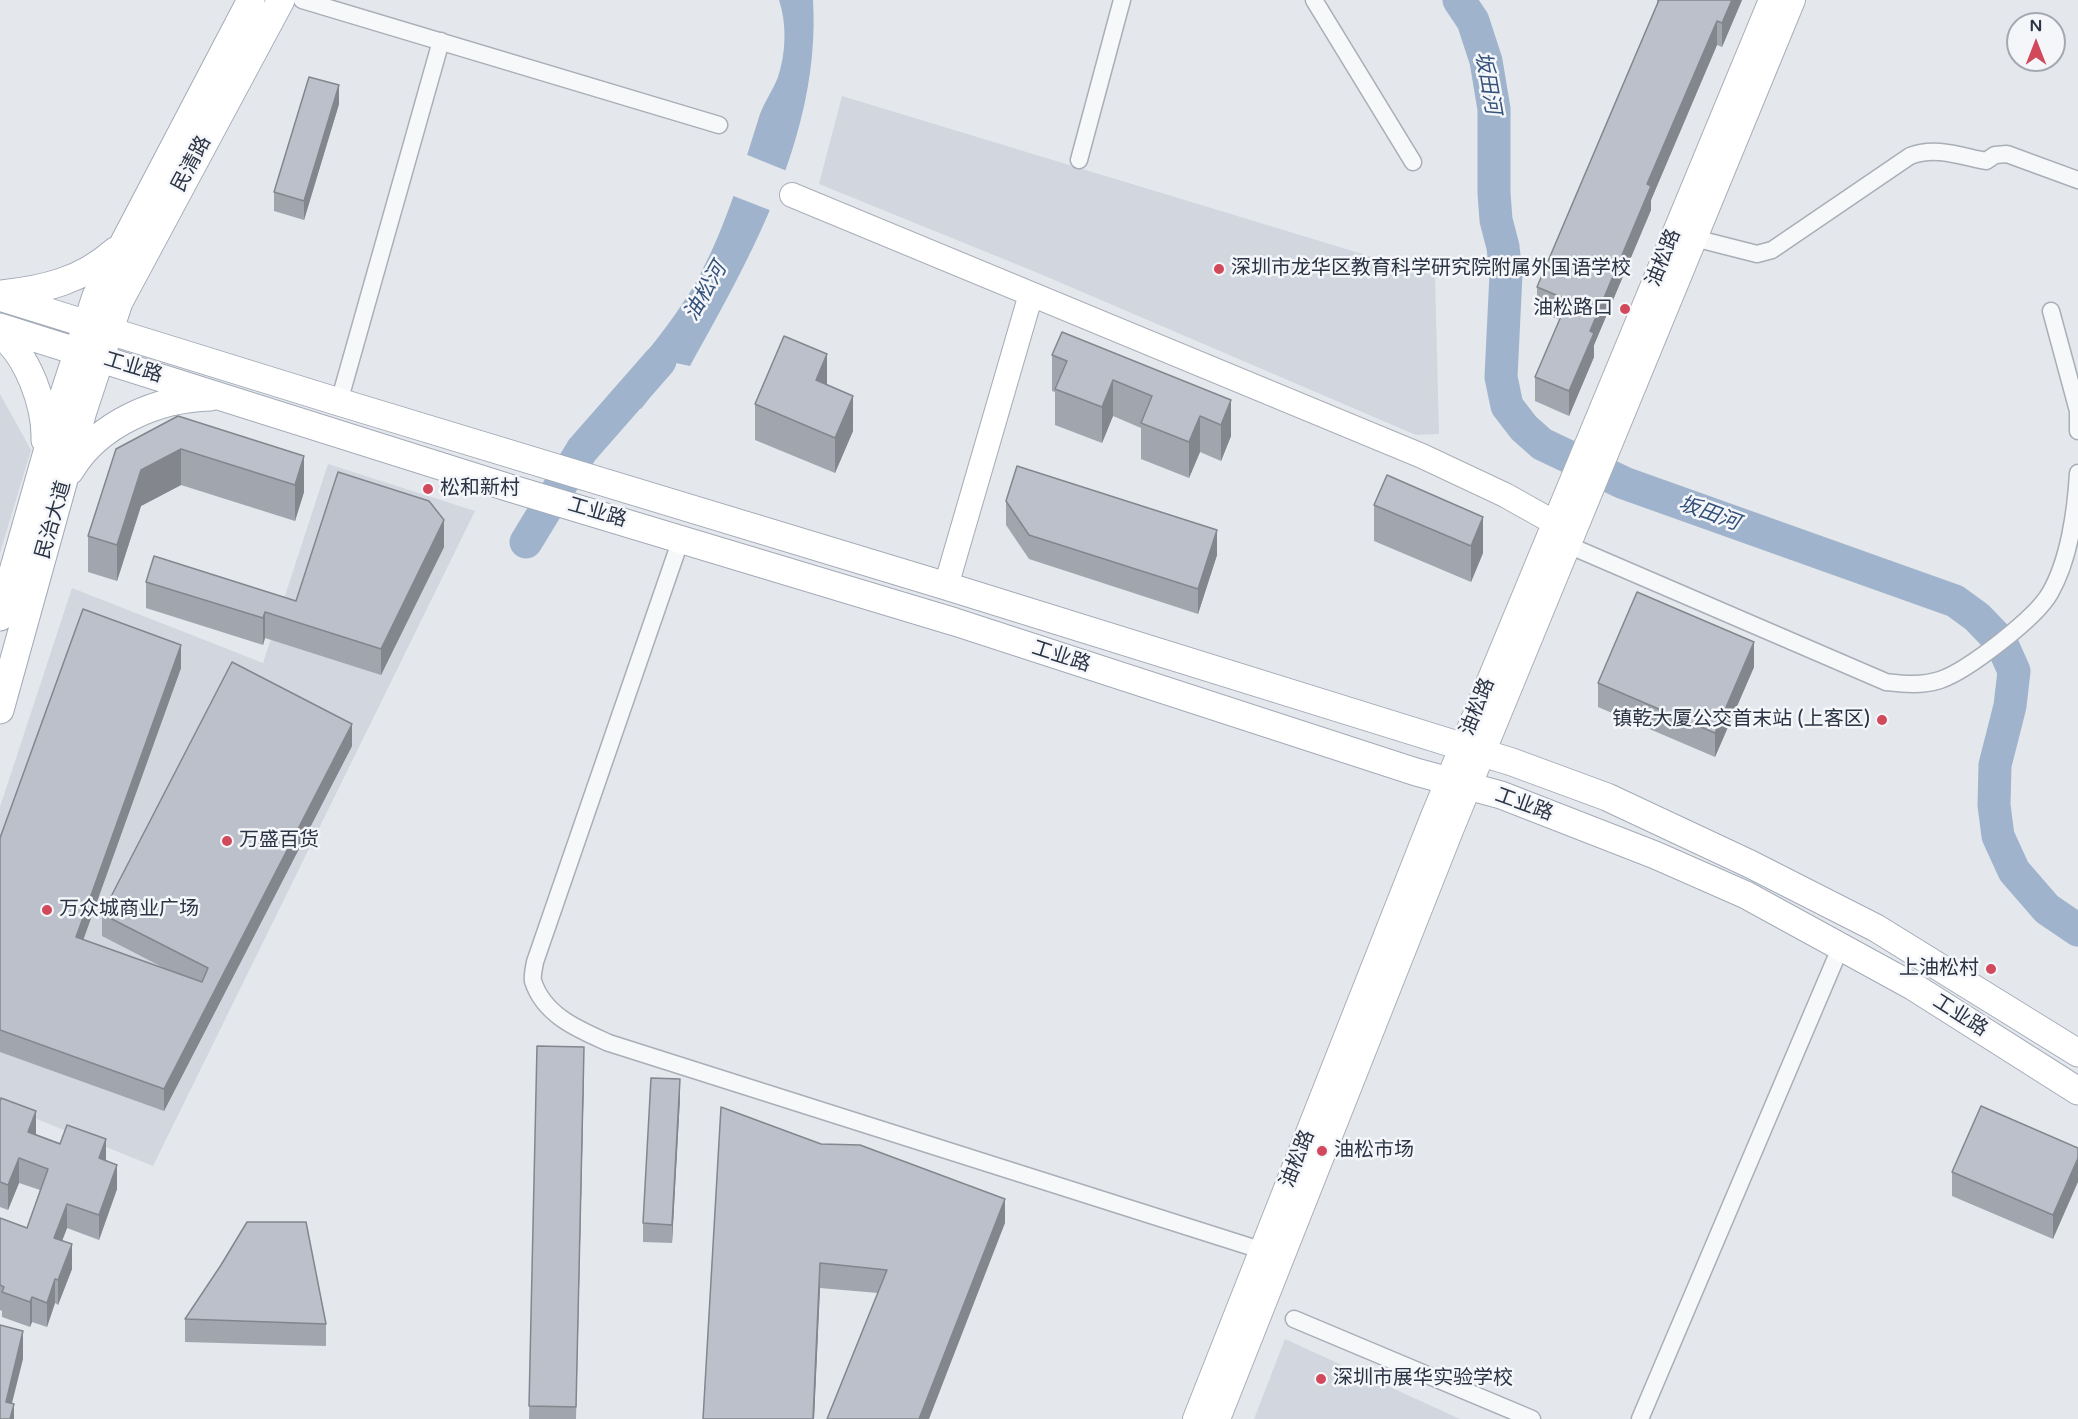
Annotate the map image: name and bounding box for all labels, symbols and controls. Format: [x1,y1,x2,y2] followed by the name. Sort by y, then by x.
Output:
[2006,12,2066,72] north arrow
[2030,16,2042,36] text: N
[1469,50,1505,116] water label: 坂田河
[167,132,217,196] street label: 民清路
[1642,226,1686,290] street label: 油松路
[1231,257,1631,281] place label: 深圳市龙华区教育科学研究院附属外国语学校
[679,258,733,326] water label: 油松河
[1212,262,1226,276] marker: 深圳市龙华区教育科学研究院附属外国语学校
[1533,297,1613,321] place label: 油松路口
[1618,302,1632,316] marker: 油松路口
[101,348,165,388] street label: 工业路
[440,477,520,501] place label: 松和新村
[31,478,77,562] street label: 民治大道
[421,482,435,496] marker: 松和新村
[1675,491,1743,537] water label: 坂田河
[565,493,629,533] street label: 工业路
[1029,636,1093,678] street label: 工业路
[1456,675,1500,739] street label: 油松路
[1612,708,1870,732] place label: 镇乾大厦公交首末站 (上客区)
[1875,713,1889,727] marker: 镇乾大厦公交首末站 (上客区)
[1492,783,1556,827] street label: 工业路
[239,829,319,853] place label: 万盛百货
[220,834,234,848] marker: 万盛百货
[59,898,199,922] place label: 万众城商业广场
[40,903,54,917] marker: 万众城商业广场
[1899,957,1979,981] place label: 上油松村
[1984,962,1998,976] marker: 上油松村
[1928,990,1992,1042] street label: 工业路
[1276,1127,1320,1191] street label: 油松路
[1334,1139,1414,1163] place label: 油松市场
[1315,1144,1329,1158] marker: 油松市场
[1333,1367,1513,1391] place label: 深圳市展华实验学校
[1314,1372,1328,1386] marker: 深圳市展华实验学校

